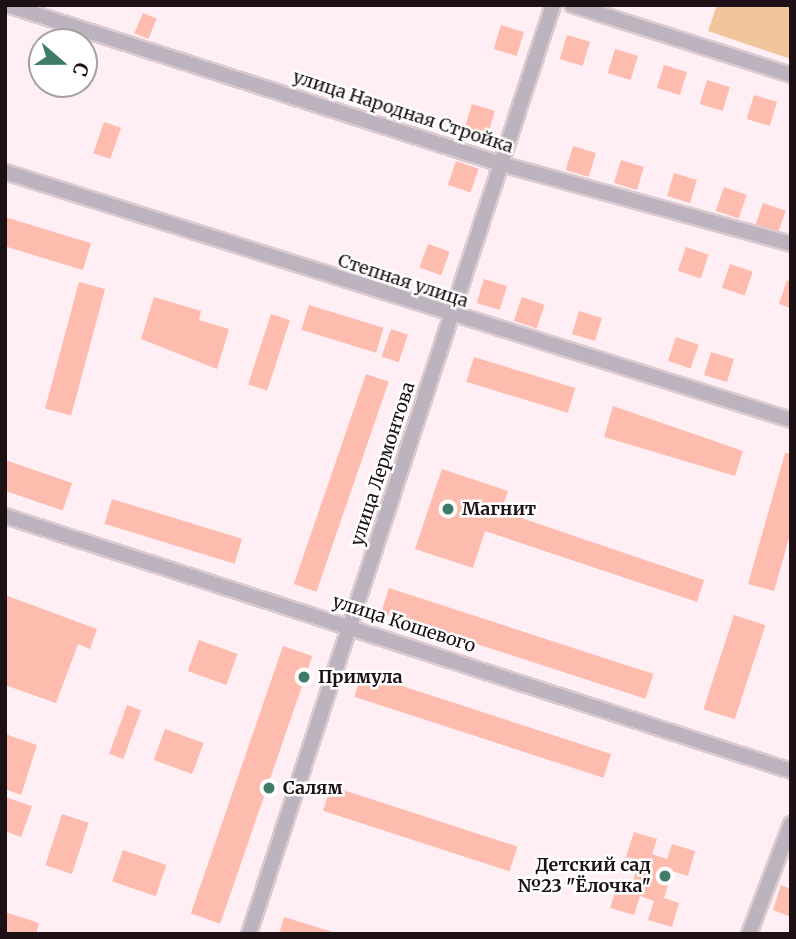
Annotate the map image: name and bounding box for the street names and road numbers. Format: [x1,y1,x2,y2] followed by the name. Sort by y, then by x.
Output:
[290,66,516,158] street label: улица Народная Стройка
[335,250,471,312] street label: Степная улица
[346,379,420,549] street label: улица Лермонтова
[330,591,478,657] street label: улица Кошевого

